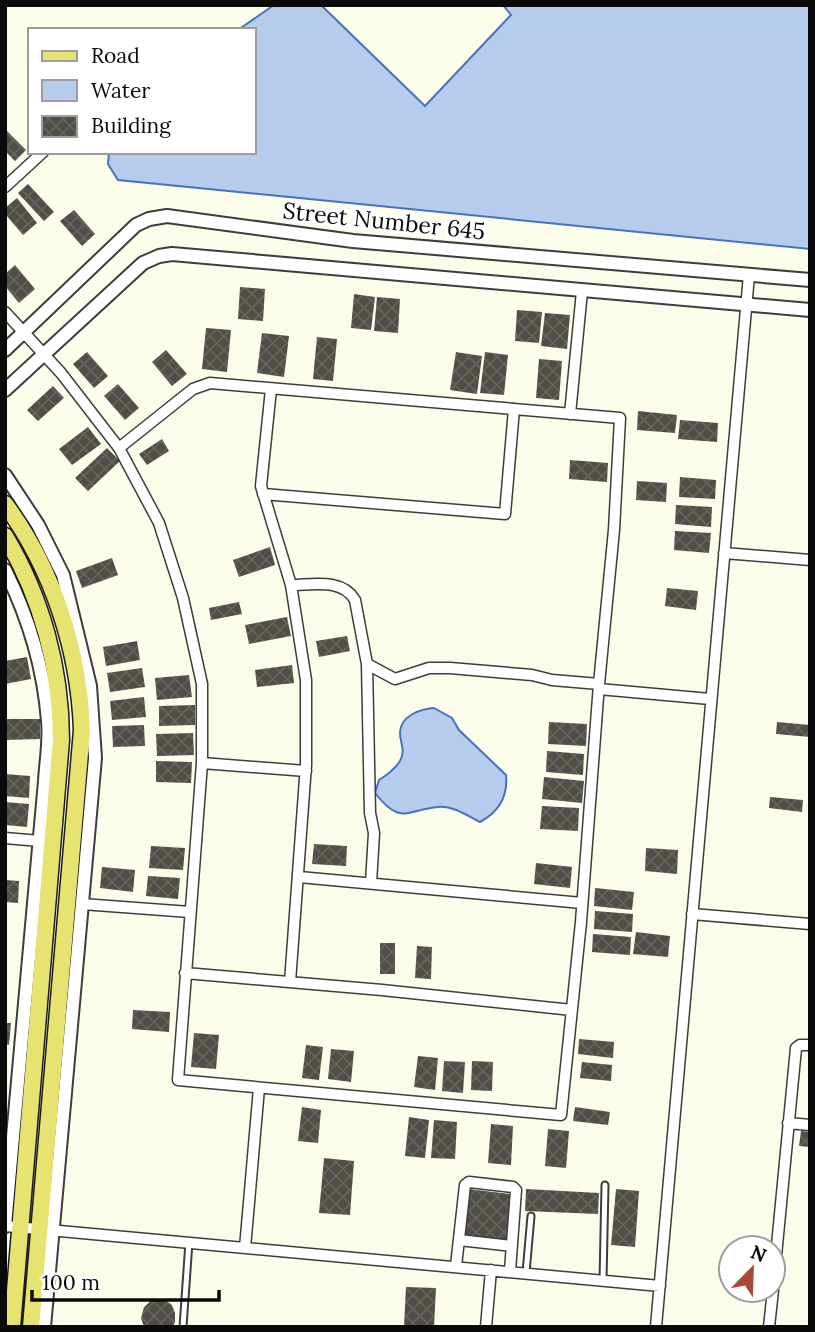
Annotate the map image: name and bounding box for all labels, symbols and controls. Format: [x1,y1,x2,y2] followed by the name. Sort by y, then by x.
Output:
[28,28,256,154] legend
[91,42,140,69] text: Road
[91,77,150,104] text: Water
[91,112,171,139] text: Building
[281,195,487,246] street label: Street Number 645
[717,1234,787,1304] north arrow
[747,1239,770,1267] text: N
[32,1258,219,1302] scale bar
[42,1269,100,1296] text: 100 m

